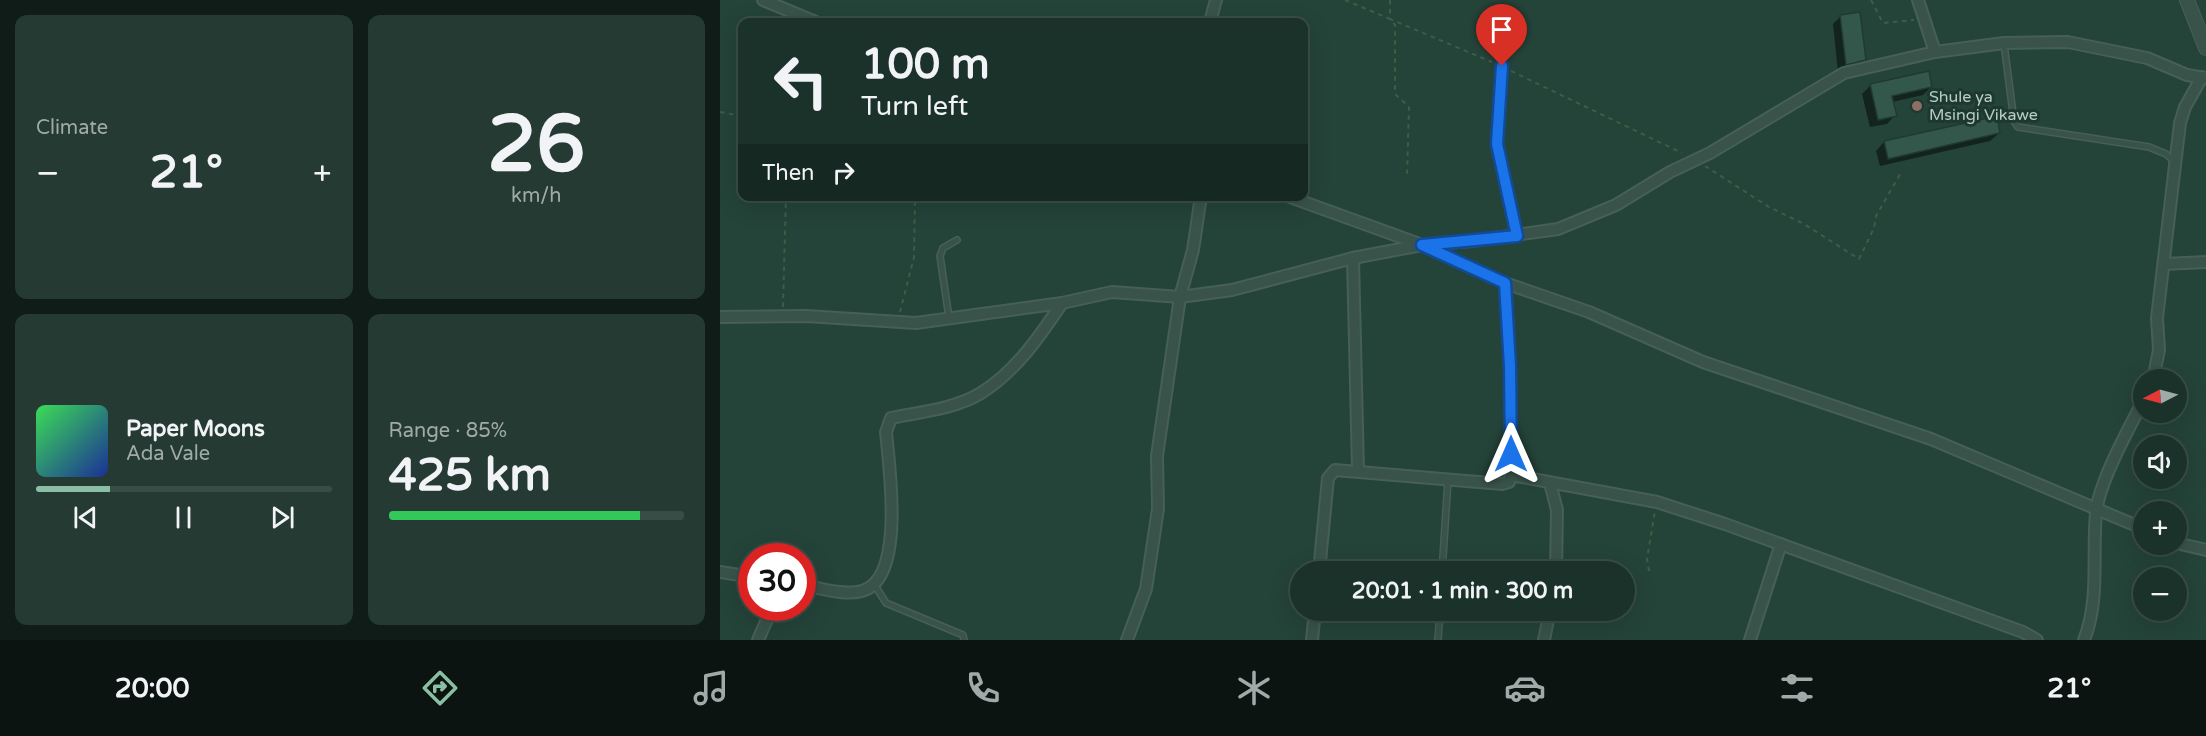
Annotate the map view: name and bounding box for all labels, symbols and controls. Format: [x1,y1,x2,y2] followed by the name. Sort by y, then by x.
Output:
[1476,4,1527,66] pin
[1485,13,1518,46] icon: arrive
[861,39,990,90] text: 100 m
[762,42,840,120] icon: left
[1929,87,2038,125] place label: Shule ya Msingi Vikawe
[861,90,968,123] text: Turn left
[487,98,585,192] text: 26
[1910,99,1924,113] marker: Shule ya Msingi Vikawe
[36,116,108,140] text: Climate
[149,146,223,200] text: 21°
[36,154,60,193] text: −
[313,154,331,193] text: +
[827,156,860,189] icon: right
[762,160,815,186] text: Then
[511,184,561,208] text: km/h
[2133,369,2187,423] north arrow
[2133,369,2187,621] map controls
[126,416,265,442] text: Paper Moons
[389,419,507,443] text: Range · 85%
[1479,422,1543,486] position arrow
[2133,435,2187,489] button: sound
[126,442,210,466] text: Ada Vale
[389,449,551,503] text: 425 km
[69,501,102,534] icon: previous
[167,501,200,534] icon: pause
[266,501,299,534] icon: next
[2133,501,2187,555] button: +
[738,543,816,621] speed limit sign: 30
[2133,567,2187,621] button: −
[1352,578,1573,604] text: 20:01 · 1 min · 300 m
[419,667,461,709] icon: directions
[690,667,732,709] icon: music
[962,667,1004,709] icon: phone
[1233,667,1275,709] icon: climate
[1504,667,1546,709] icon: car
[1776,667,1818,709] icon: filters
[115,672,190,705] text: 20:00
[2047,672,2091,705] text: 21°

